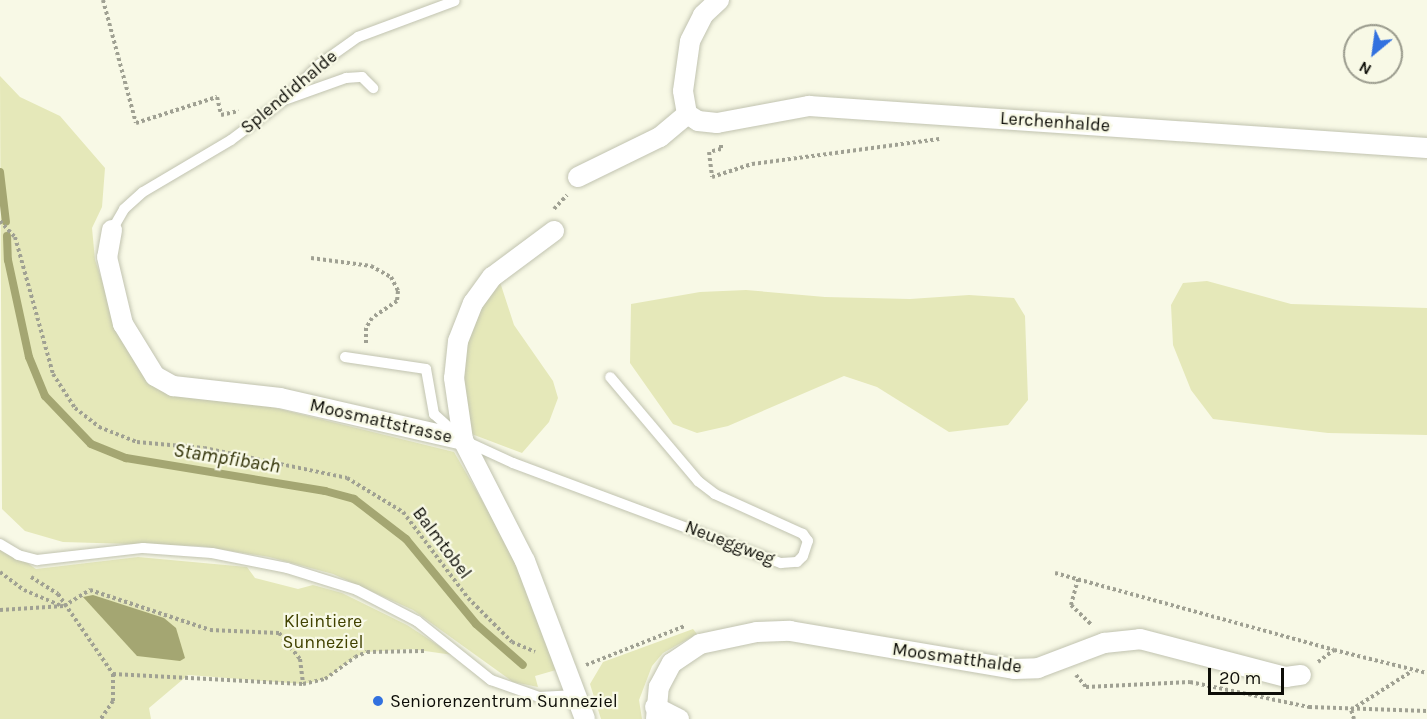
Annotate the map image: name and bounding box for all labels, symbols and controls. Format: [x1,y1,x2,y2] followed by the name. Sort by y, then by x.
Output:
[1343,24,1403,84] north arrow
[236,45,342,139] street label: Splendidhalde
[1355,57,1375,80] text: N
[999,107,1111,137] street label: Lerchenhalde
[308,394,454,448] street label: Moosmattstrasse
[172,438,282,478] water label: Stampfibach
[408,503,476,583] street label: Balmtobel
[682,516,778,570] street label: Neueggweg
[283,611,363,654] park label: Kleintiere Sunneziel
[891,638,1023,678] street label: Moosmatthalde
[1211,656,1288,694] scale bar
[1219,667,1261,689] text: 20 m
[390,690,618,712] place label: Seniorenzentrum Sunneziel
[371,694,385,708] marker: Seniorenzentrum Sunneziel

